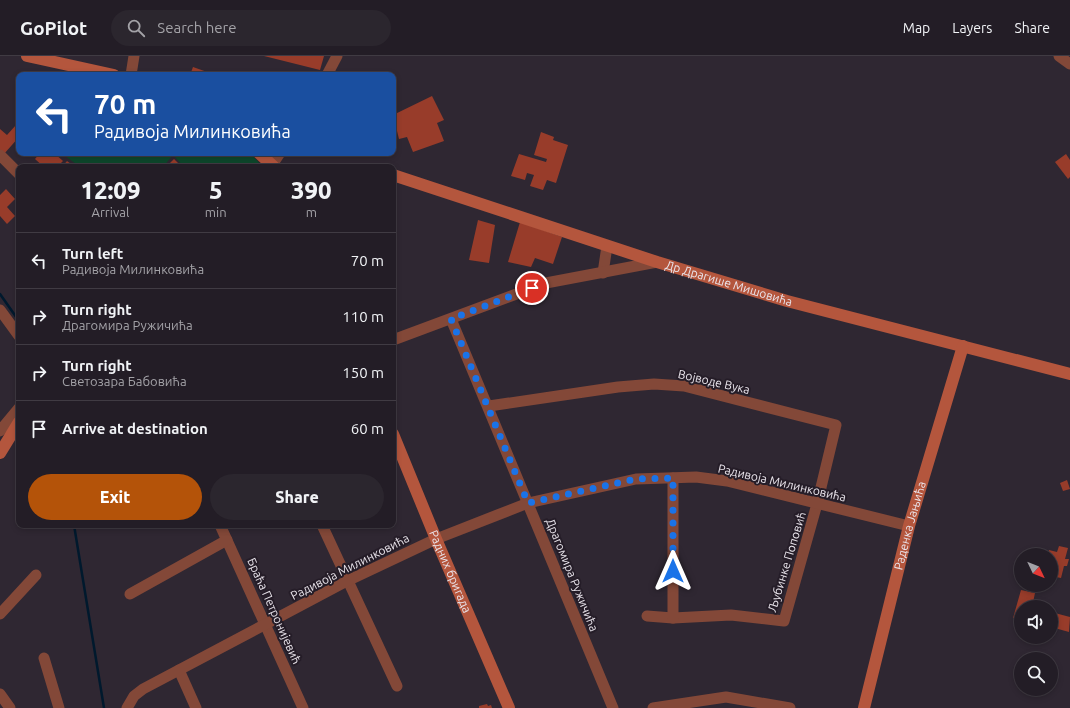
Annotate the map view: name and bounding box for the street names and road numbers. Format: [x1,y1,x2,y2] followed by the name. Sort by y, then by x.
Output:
[664,258,794,308] street label: Др Драгише Мишовића
[677,367,751,396] street label: Војводе Вука
[717,461,848,504] street label: Радивоја Милинковића
[891,480,928,571] street label: Раденка Јањића
[765,510,808,614] street label: Љубинке Поповић
[544,516,601,633] street label: Драгомира Ружичића
[427,528,474,615] street label: Радних бригада
[288,531,411,602] street label: Радивоја Милинковића
[245,556,304,666] street label: Браћа Петронијевић

